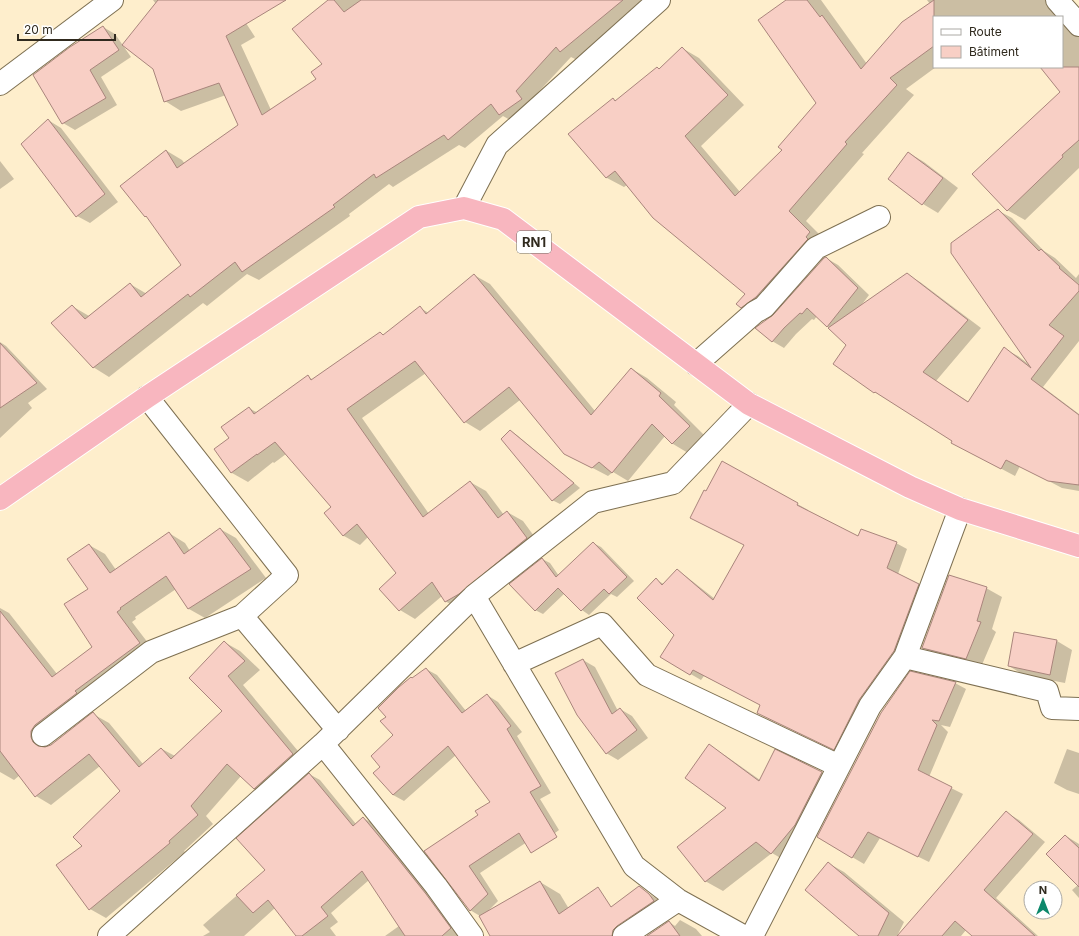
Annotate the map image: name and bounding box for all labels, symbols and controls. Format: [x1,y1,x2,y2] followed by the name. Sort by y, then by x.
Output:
[18,16,115,42] scale bar
[933,16,1063,68] legend
[24,22,53,37] text: 20 m
[969,24,1002,39] text: Route
[969,44,1019,59] text: Bâtiment
[517,231,551,253] road number: RN1
[1023,880,1063,920] north arrow
[1039,883,1047,897] text: N

